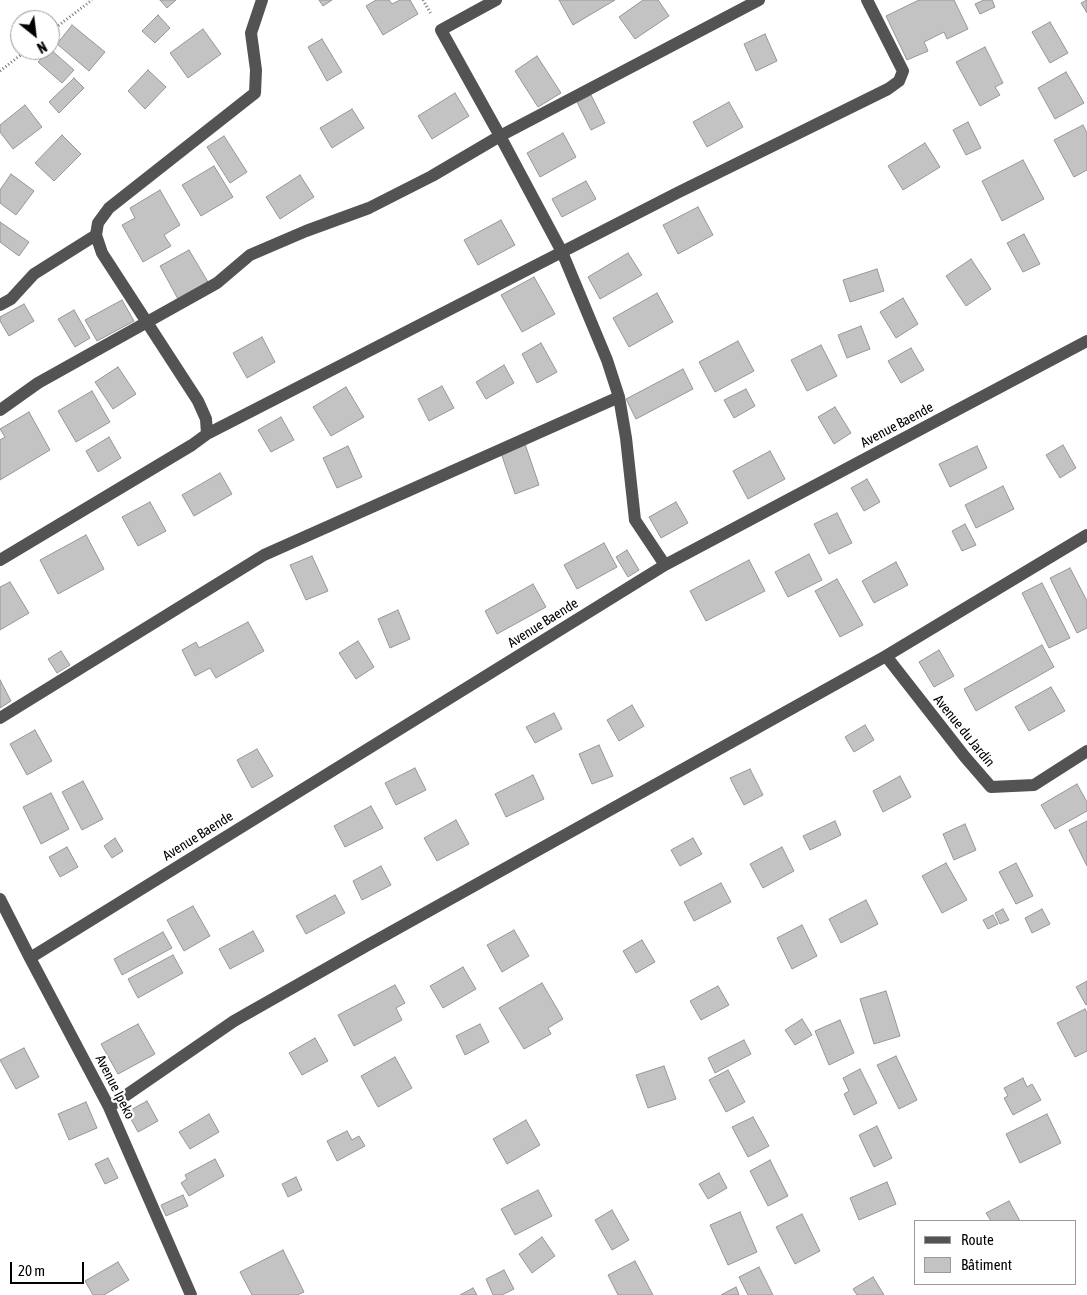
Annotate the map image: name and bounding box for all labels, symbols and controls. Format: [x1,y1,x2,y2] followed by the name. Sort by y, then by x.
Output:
[10,10,60,60] north arrow
[34,38,49,56] text: N
[858,399,936,451] street label: Avenue Baende
[505,595,581,651] street label: Avenue Baende
[930,692,998,770] street label: Avenue du Jardin
[160,808,236,864] street label: Avenue Baende
[92,1052,138,1122] street label: Avenue Ipeko
[914,1220,1077,1285] legend
[961,1231,994,1248] text: Route
[12,1252,86,1284] scale bar
[961,1256,1012,1273] text: Bâtiment
[18,1262,45,1279] text: 20 m

